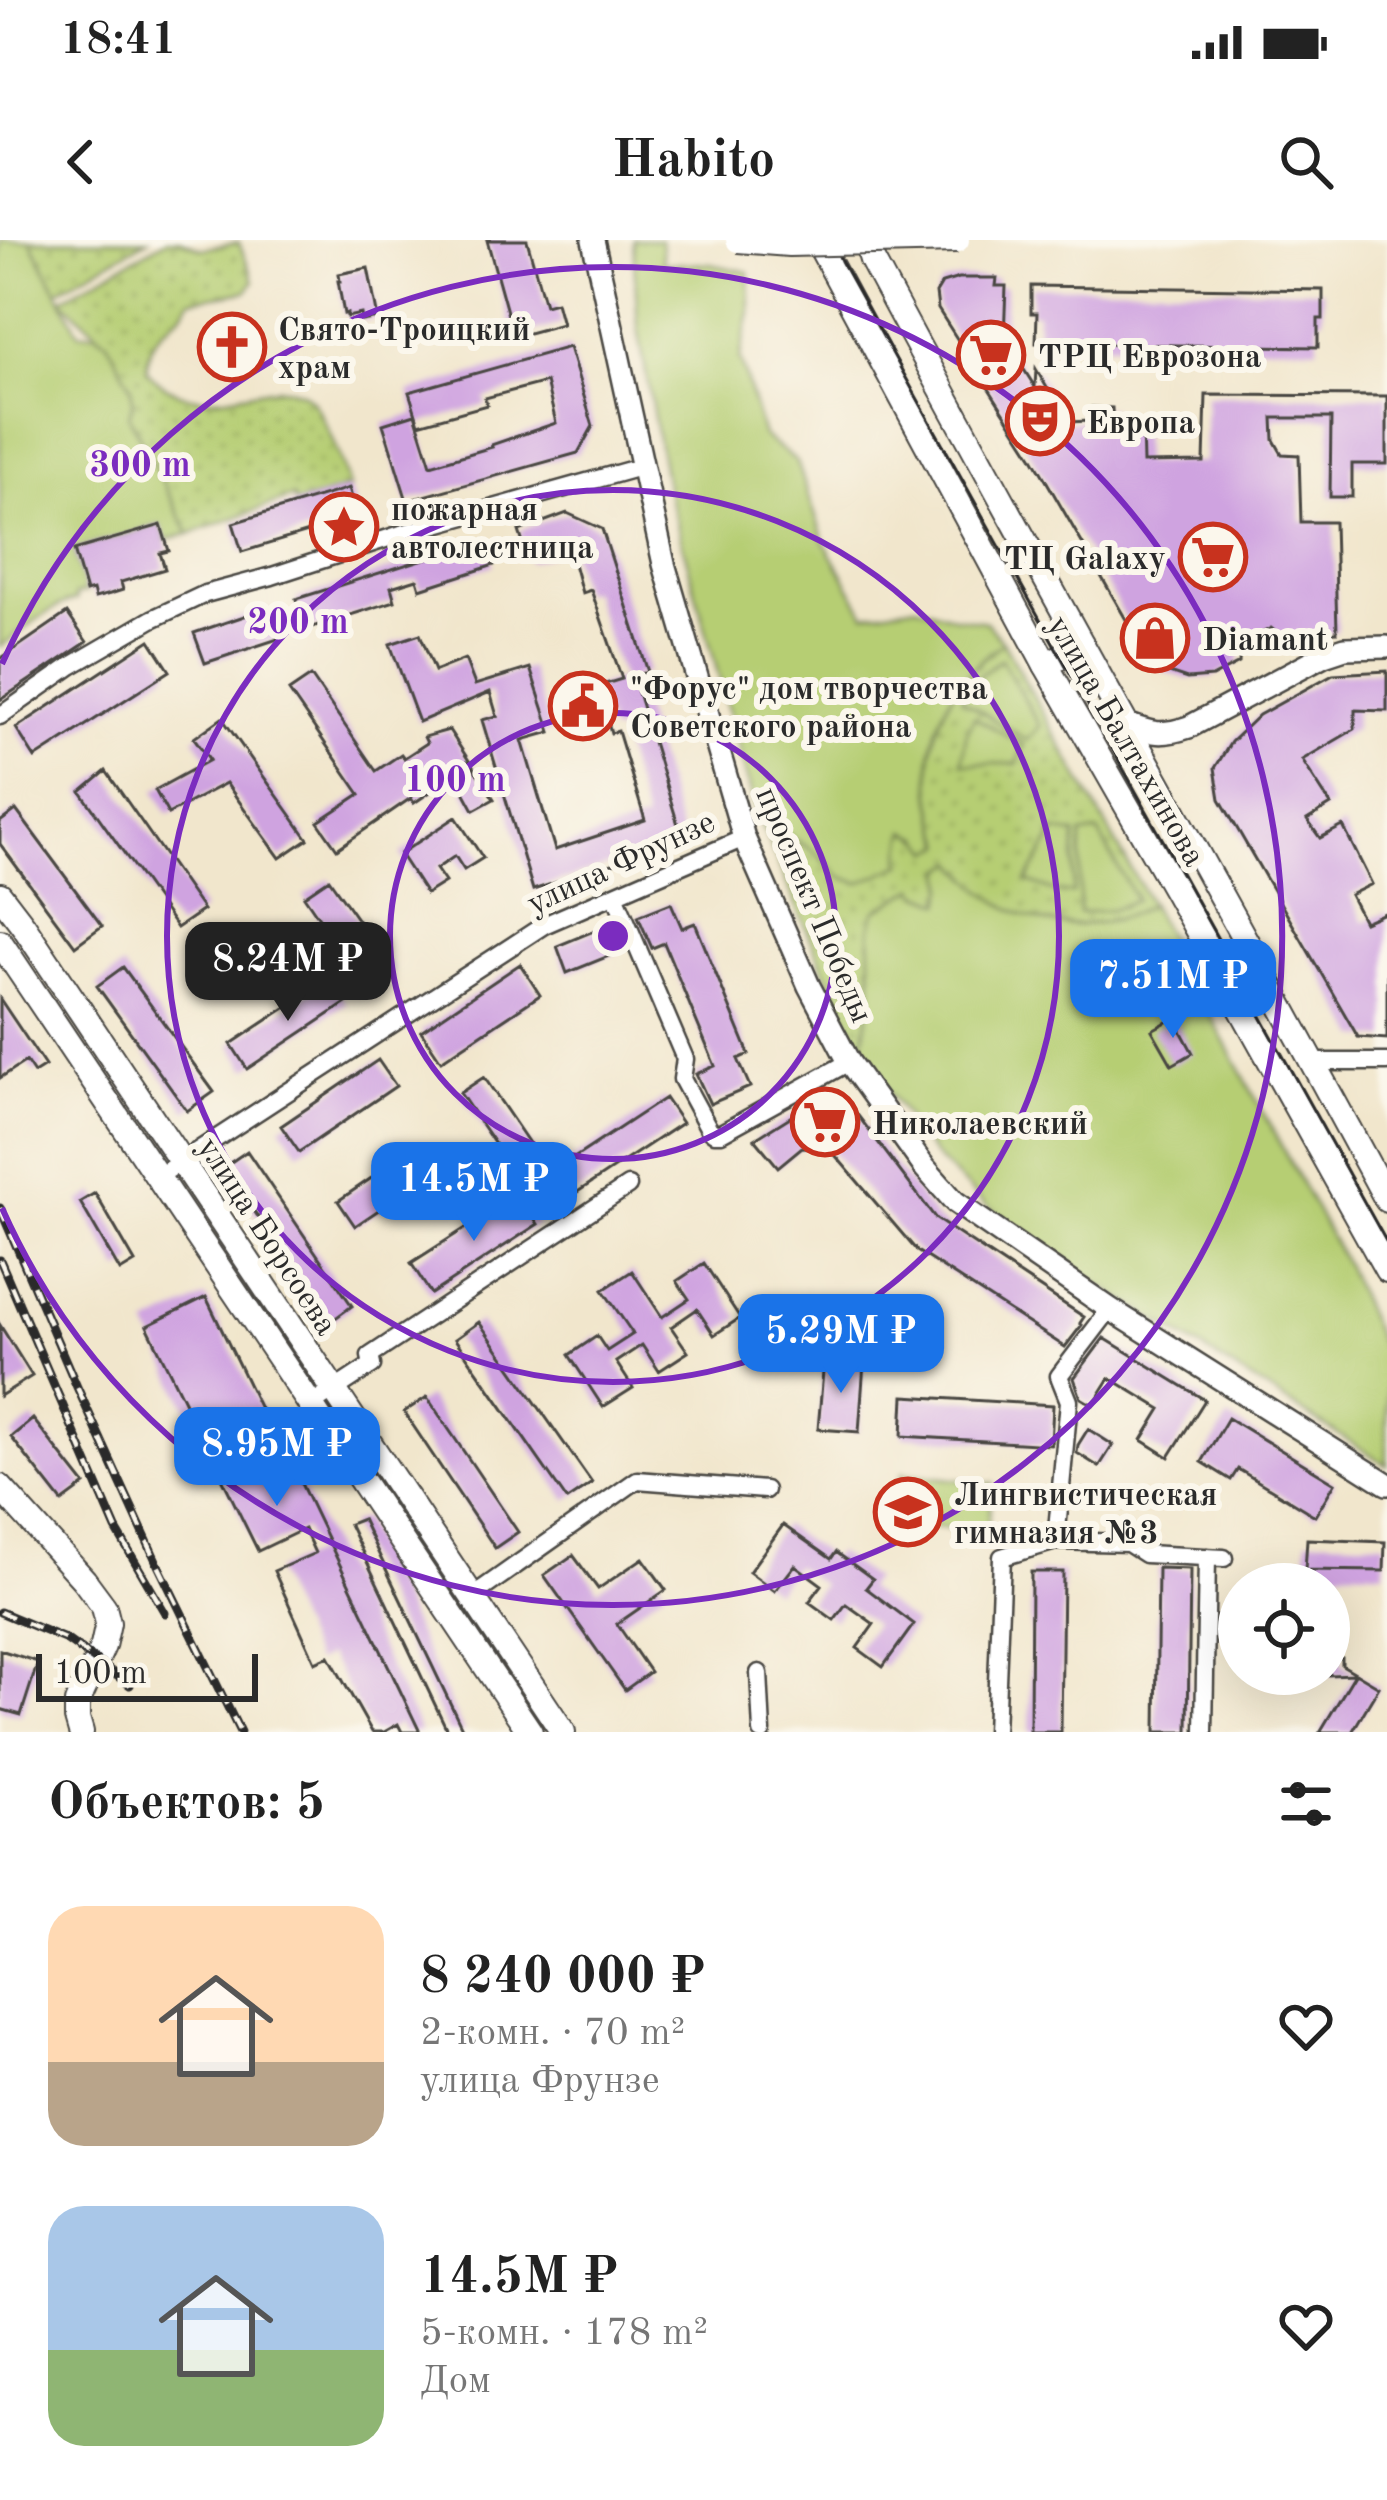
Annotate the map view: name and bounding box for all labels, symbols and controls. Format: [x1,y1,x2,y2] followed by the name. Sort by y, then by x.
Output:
[60,19,177,64] text: 18:41
[48,129,114,195] icon: back
[1273,129,1339,195] icon: search
[612,135,775,189] text: Habito
[197,312,267,382] church icon: Свято-Троицкий храм
[278,315,530,386] place label: Свято-Троицкий храм
[956,320,1026,390] supermarket icon: ТРЦ Еврозона
[1038,342,1262,375] place label: ТРЦ Еврозона
[1005,386,1075,456] theatre icon: Европа
[1086,408,1196,441] place label: Европа
[89,449,191,485] text: 300 m
[309,492,379,562] place icon: пожарная автолестница
[391,495,594,566] place label: пожарная автолестница
[1178,522,1248,592] supermarket icon: ТЦ Galaxy
[1004,544,1166,577] place label: ТЦ Galaxy
[1120,603,1190,673] shop icon: Diamant
[247,606,349,642] text: 200 m
[1040,611,1210,873] street label: улица Балтахинова
[1202,625,1328,658] place label: Diamant
[548,671,618,741] public building icon: "Форус" дом творчества Советского района
[630,674,988,745] place label: "Форус" дом творчества Советского района
[404,764,506,800] text: 100 m
[748,783,877,1028] street label: проспект Победы
[523,806,720,922] street label: улица Фрунзе
[592,915,634,957] centre of rings
[177,922,399,1024] pin: 8.24M ₽
[1062,939,1284,1041] pin: 7.51M ₽
[212,941,364,980] text: 8.24M ₽
[1097,958,1249,997] text: 7.51M ₽
[790,1087,860,1157] supermarket icon: Николаевский
[872,1109,1088,1142] place label: Николаевский
[190,1132,342,1342] street label: улица Борсоева
[363,1142,585,1244] pin: 14.5M ₽
[398,1161,550,1200] text: 14.5M ₽
[730,1294,952,1396] pin: 5.29M ₽
[765,1313,917,1352] text: 5.29M ₽
[166,1407,388,1509] pin: 8.95M ₽
[201,1426,353,1465] text: 8.95M ₽
[873,1477,943,1547] school or university icon: Лингвистическая гимназия №3
[954,1480,1217,1551] place label: Лингвистическая гимназия №3
[1218,1563,1350,1695] map controls
[1218,1563,1350,1695] button: locate
[36,1648,258,1701] scale bar
[54,1658,147,1691] text: 100 m
[1273,1771,1339,1837] icon: filters
[48,1779,325,1830] text: Объектов: 5
[420,1953,706,2004] text: 8 240 000 ₽
[144,1954,288,2098] icon: home
[1273,1993,1339,2059] icon: heart
[420,2014,685,2053] text: 2-комн. · 70 m²
[420,2062,660,2101] text: улица Фрунзе
[420,2253,619,2304] text: 14.5M ₽
[144,2254,288,2398] icon: home
[1273,2293,1339,2359] icon: heart
[420,2314,708,2353] text: 5-комн. · 178 m²
[420,2362,491,2401] text: Дом

